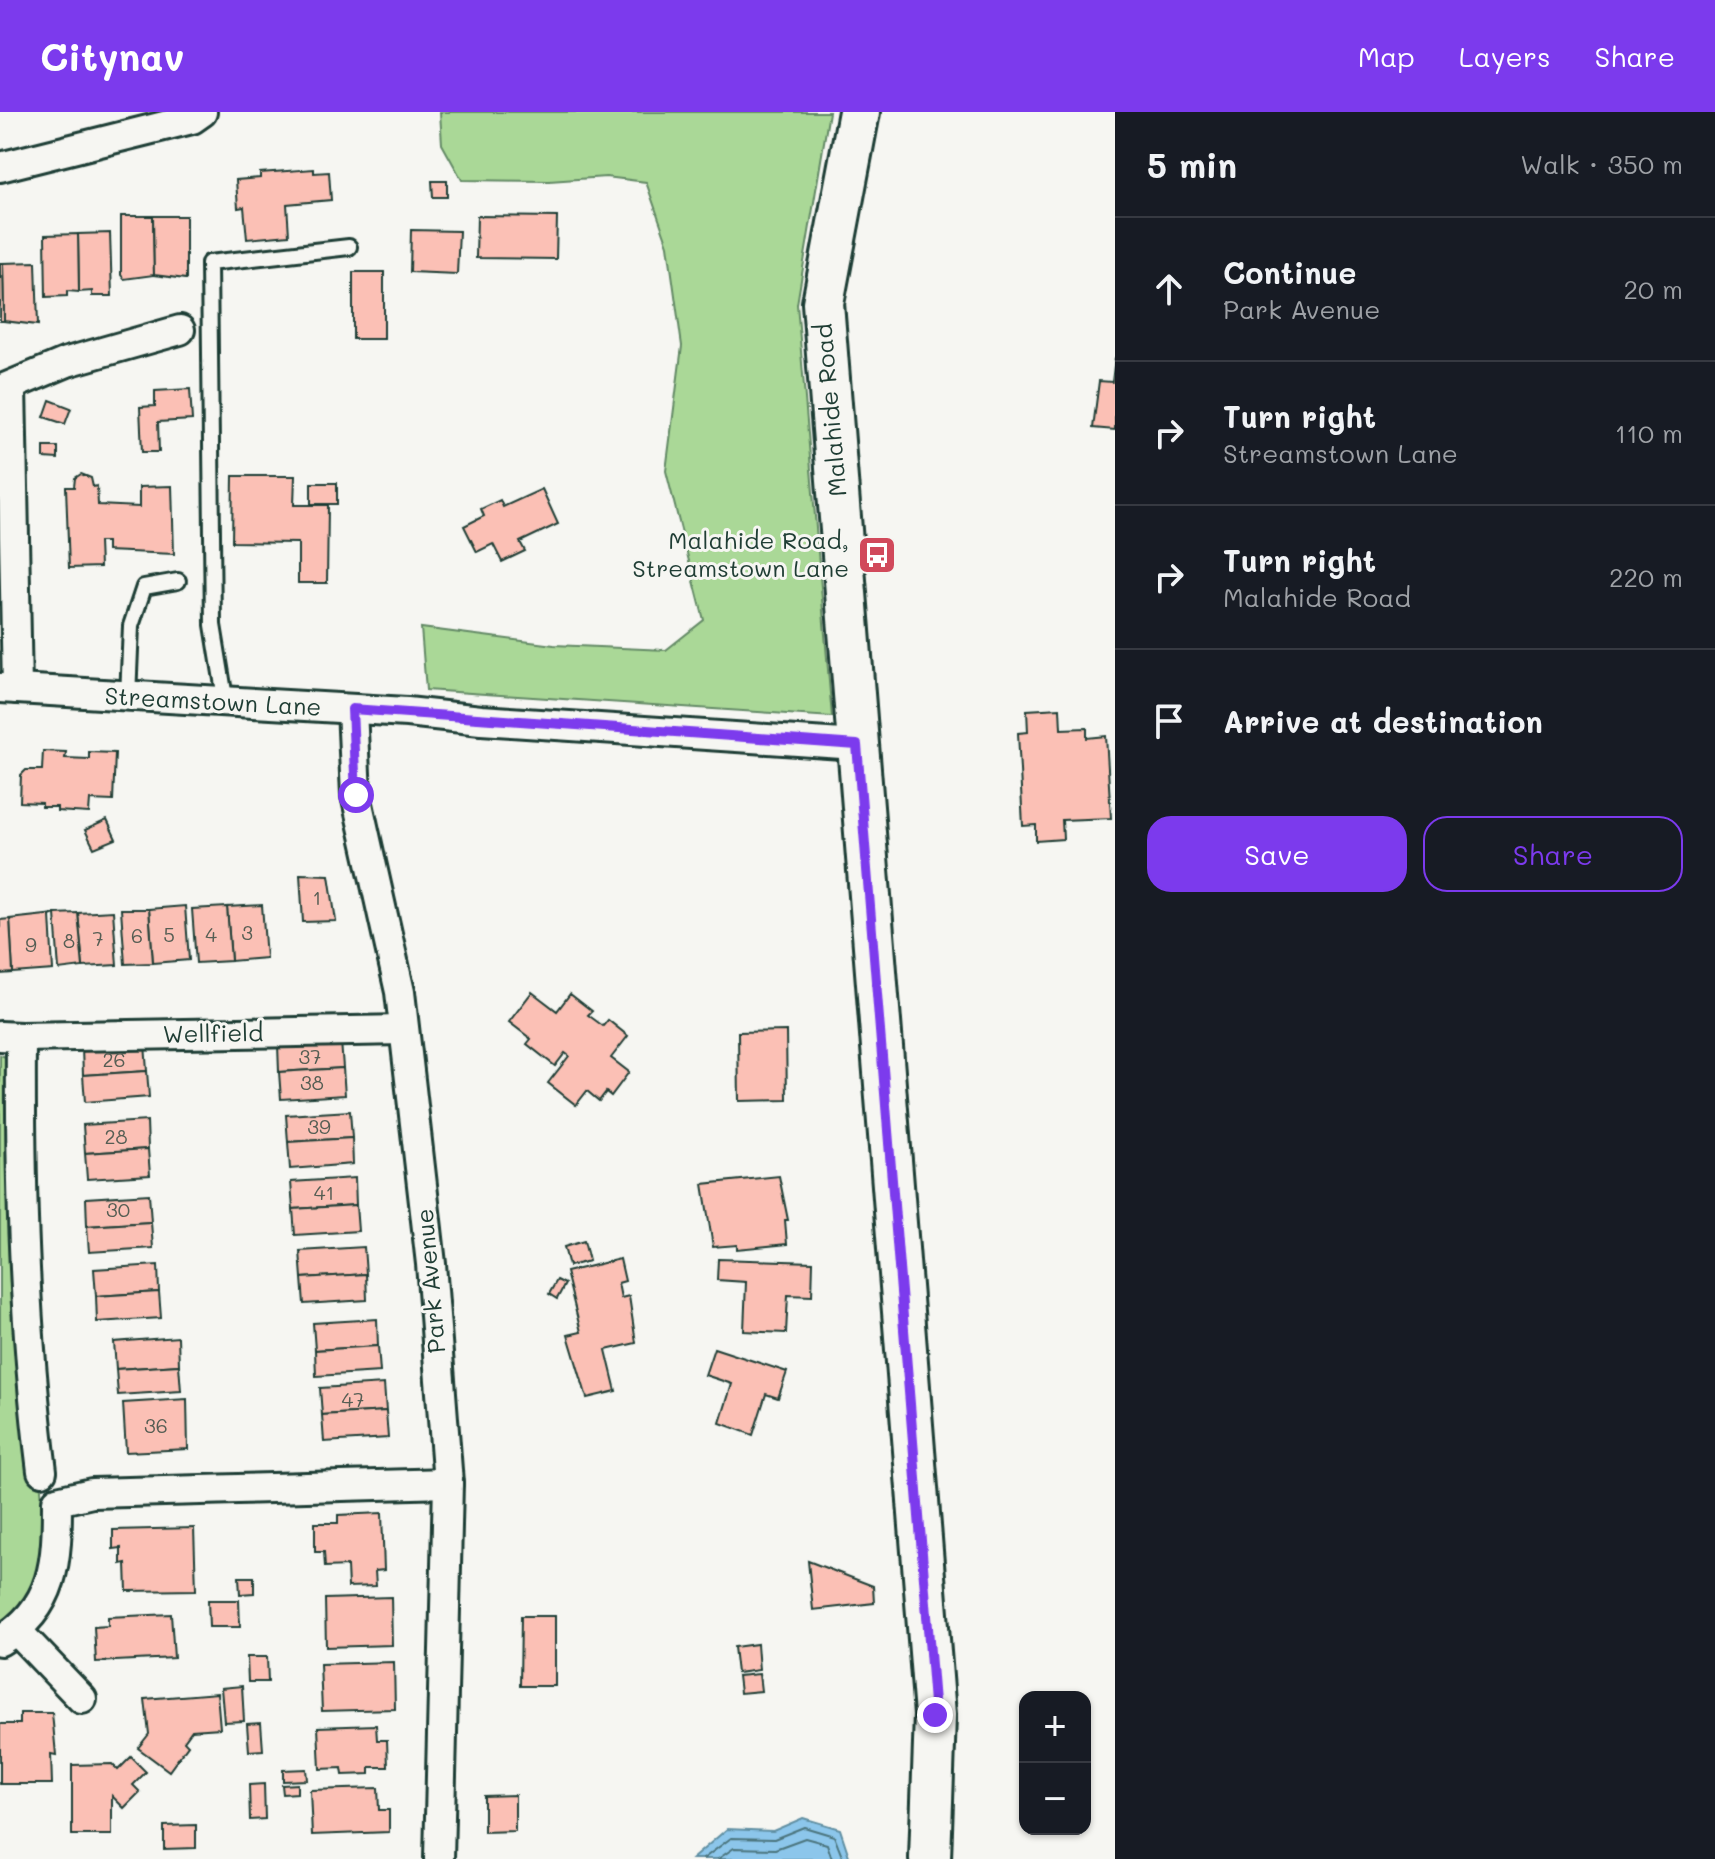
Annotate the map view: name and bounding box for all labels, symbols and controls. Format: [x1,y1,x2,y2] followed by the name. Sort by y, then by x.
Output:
[40,31,184,81] text: Citynav
[1358,38,1415,74] text: Map
[1459,38,1551,74] text: Layers
[1595,38,1675,74] text: Share
[1147,142,1237,187] text: 5 min
[1520,147,1683,181] text: Walk · 350 m
[1223,252,1356,292] text: Continue
[1147,267,1191,311] icon: ahead
[1623,272,1683,306] text: 20 m
[1223,292,1380,326] text: Park Avenue
[807,322,853,498] street label: Malahide Road
[1223,396,1376,436] text: Turn right
[1147,411,1191,455] icon: right
[1615,416,1683,450] text: 110 m
[1223,436,1458,470] text: Streamstown Lane
[632,524,849,583] place label: Malahide Road, Streamstown Lane
[856,534,898,576] bus stop icon: Malahide Road, Streamstown Lane
[1223,540,1376,580] text: Turn right
[1147,555,1191,599] icon: right
[1609,560,1683,594] text: 220 m
[1223,580,1411,614] text: Malahide Road
[104,679,322,722] street label: Streamstown Lane
[1147,699,1191,743] icon: arrive
[1223,701,1543,741] text: Arrive at destination
[338,777,374,813] route start
[1147,816,1407,892] button: Save
[1423,816,1683,892] button: Share
[313,884,321,910] house number: 1
[241,919,253,945] house number: 3
[163,921,175,947] house number: 5
[205,921,217,947] house number: 4
[131,922,143,948] house number: 6
[92,925,104,951] house number: 7
[63,927,75,953] house number: 8
[25,931,37,957] house number: 9
[162,1016,264,1049] street label: Wellfield
[299,1043,321,1069] house number: 37
[102,1046,126,1072] house number: 26
[300,1069,324,1095] house number: 38
[307,1113,331,1139] house number: 39
[104,1123,128,1149] house number: 28
[314,1179,334,1205] house number: 41
[106,1196,130,1222] house number: 30
[408,1207,451,1355] street label: Park Avenue
[342,1386,364,1412] house number: 47
[144,1412,168,1438] house number: 36
[1019,1691,1091,1835] map controls
[1019,1691,1091,1763] button: +
[917,1697,953,1733] route end
[1019,1763,1091,1835] button: −

